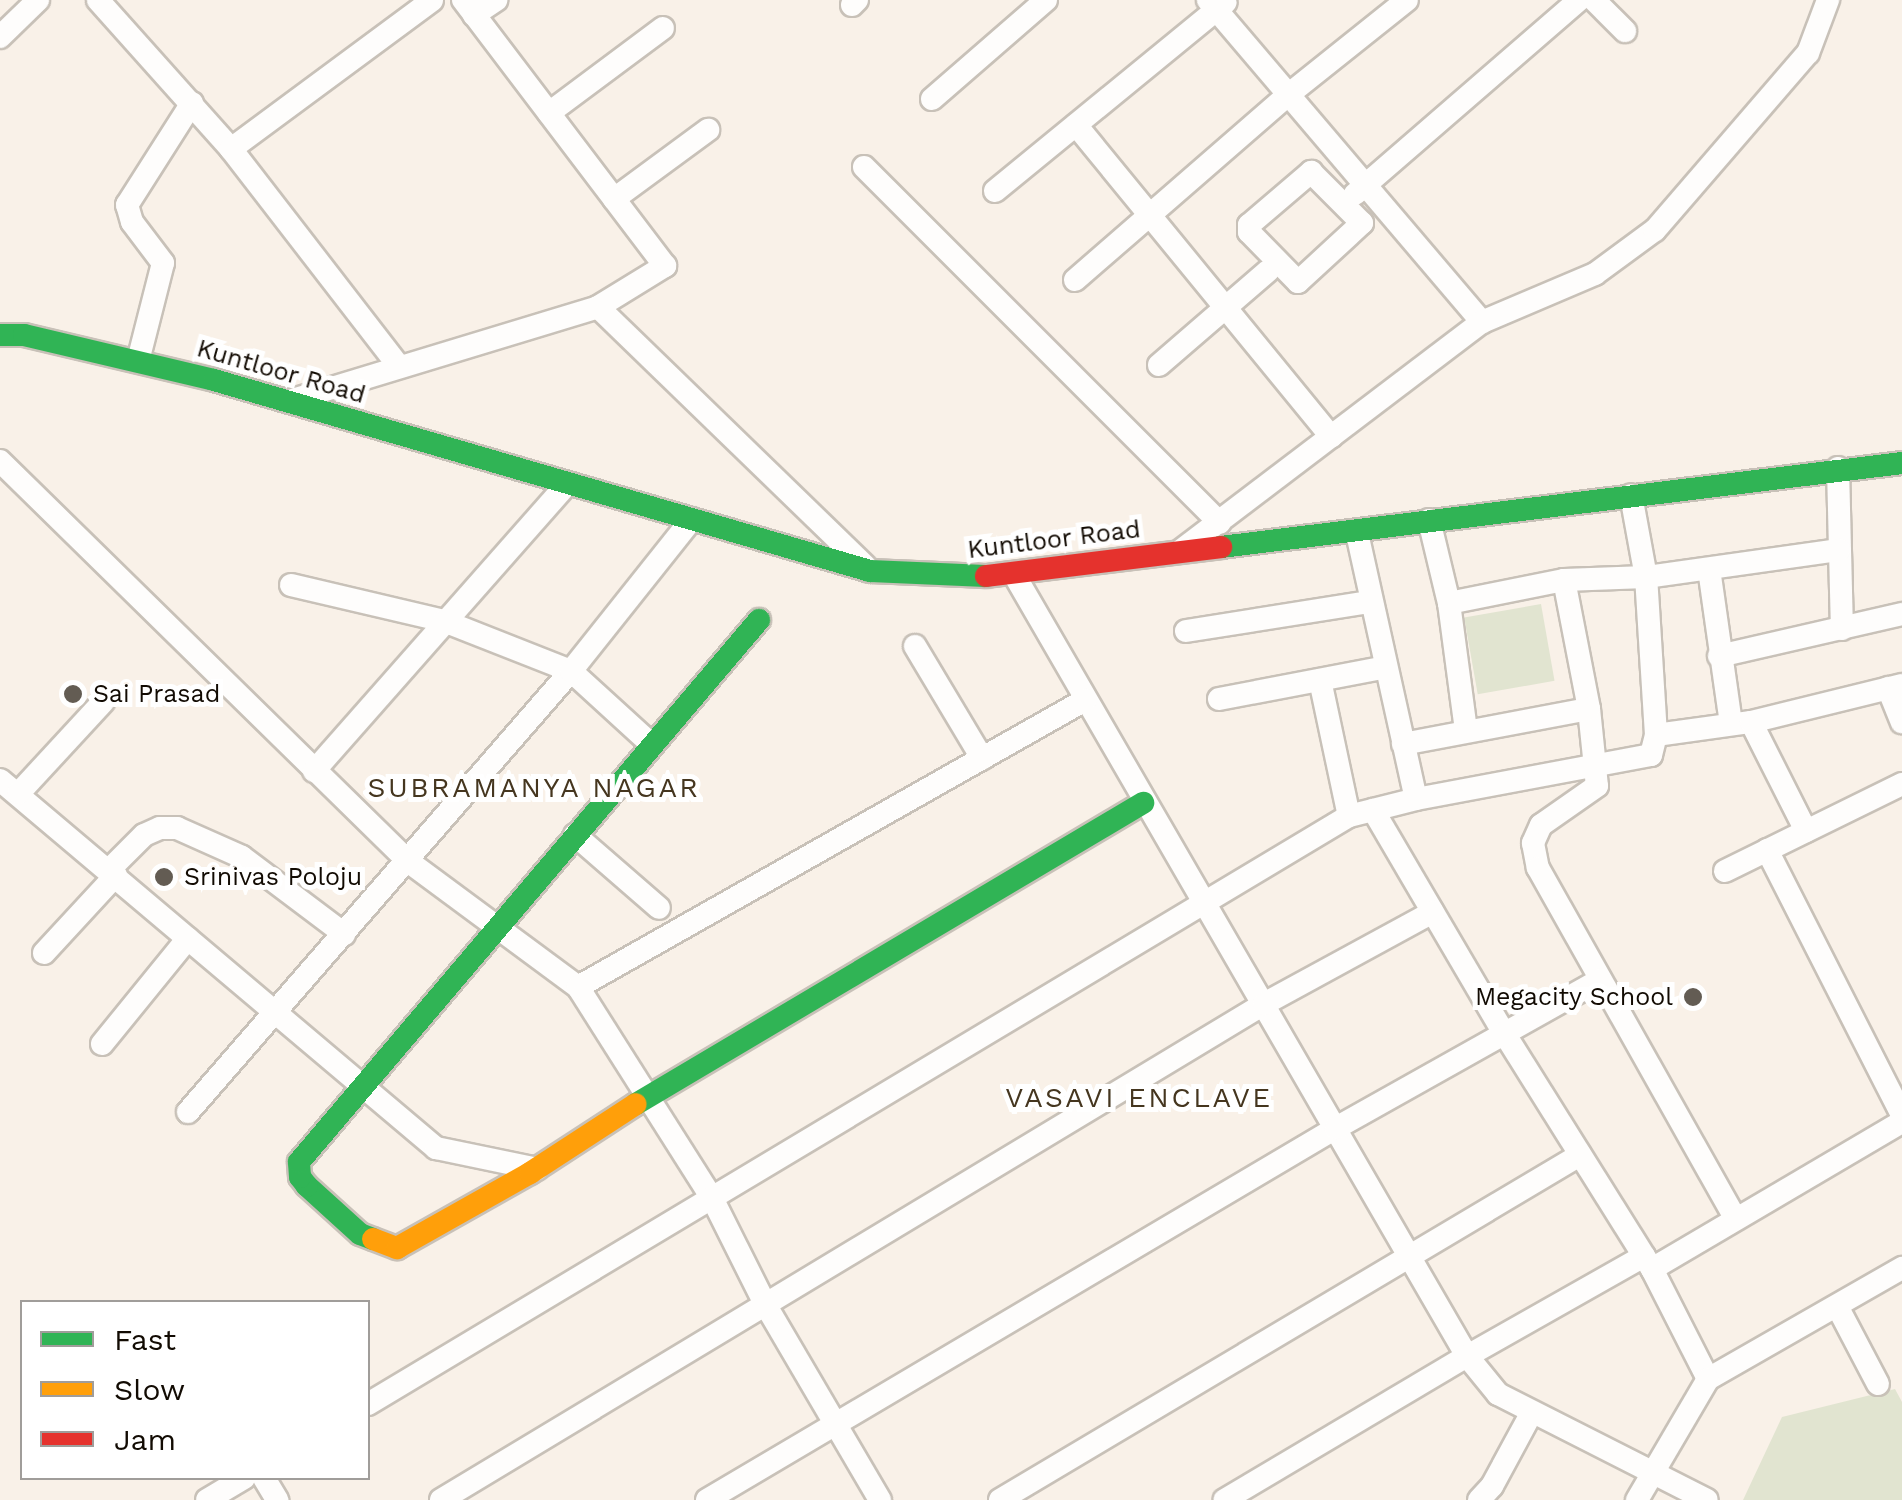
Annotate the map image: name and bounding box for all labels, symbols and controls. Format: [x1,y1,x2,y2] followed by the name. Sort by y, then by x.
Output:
[193,334,369,410] street label: Kuntloor Road
[966,514,1142,566] street label: Kuntloor Road
[93,679,220,709] place label: Sai Prasad
[62,683,84,705] marker: Sai Prasad
[367,771,701,805] district label: SUBRAMANYA NAGAR
[184,862,362,892] place label: Srinivas Poloju
[153,866,175,888] marker: Srinivas Poloju
[1474,982,1673,1012] place label: Megacity School
[1682,986,1704,1008] marker: Megacity School
[1005,1081,1273,1115] district label: VASAVI ENCLAVE
[20,1300,370,1480] legend
[114,1322,176,1357] text: Fast
[114,1372,185,1407] text: Slow
[114,1422,176,1457] text: Jam

